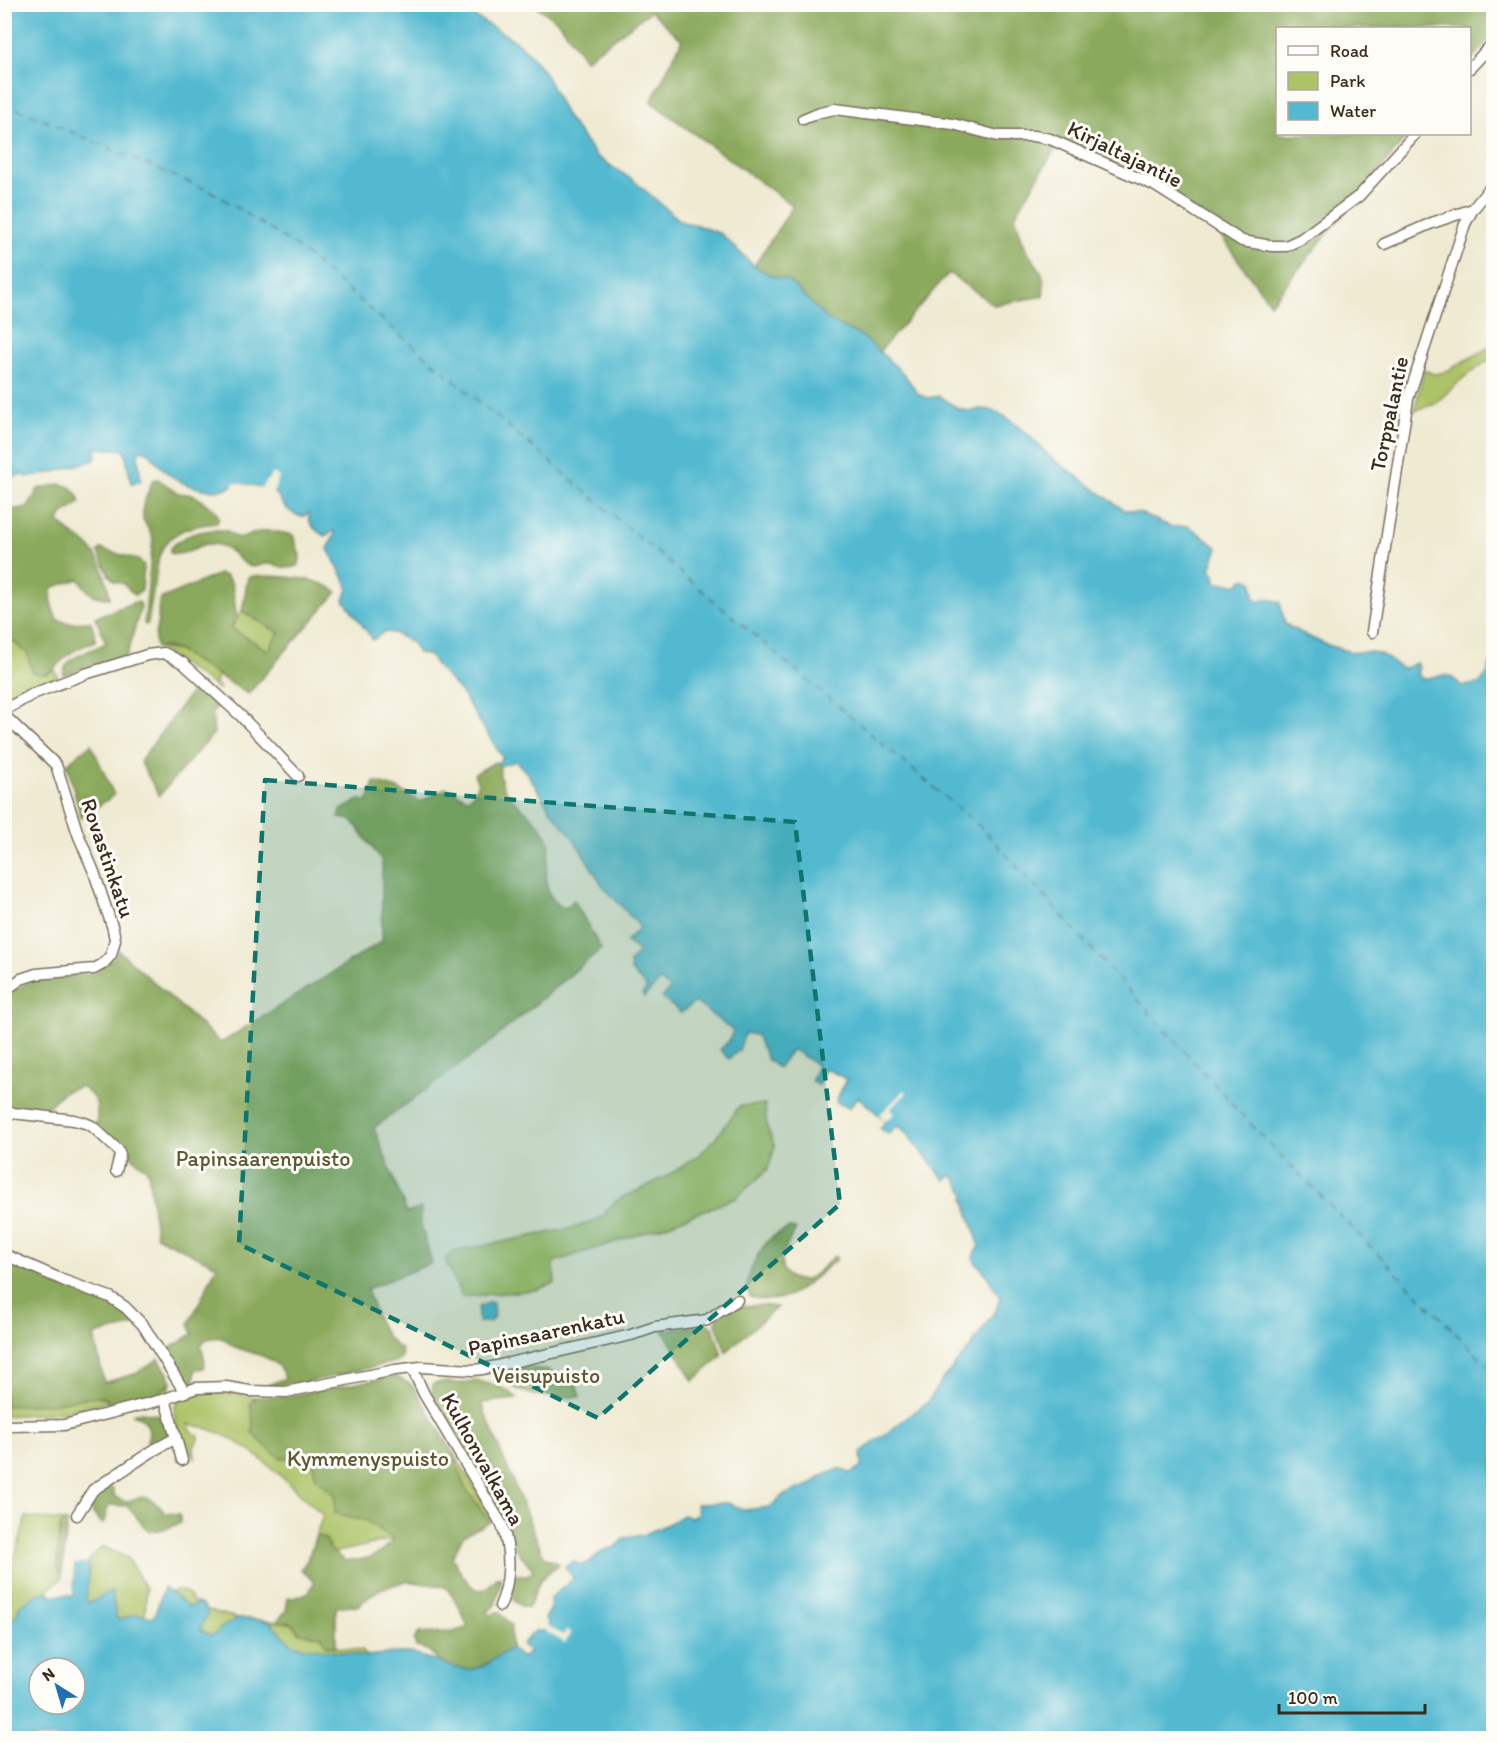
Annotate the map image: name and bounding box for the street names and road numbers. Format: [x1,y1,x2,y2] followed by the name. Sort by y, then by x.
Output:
[1063,115,1187,193] street label: Kirjaltajantie
[1364,354,1414,474] street label: Torppalantie
[75,795,141,921] street label: Rovastinkatu
[465,1302,627,1362] street label: Papinsaarenkatu
[436,1388,531,1530] street label: Kulhonvalkama

